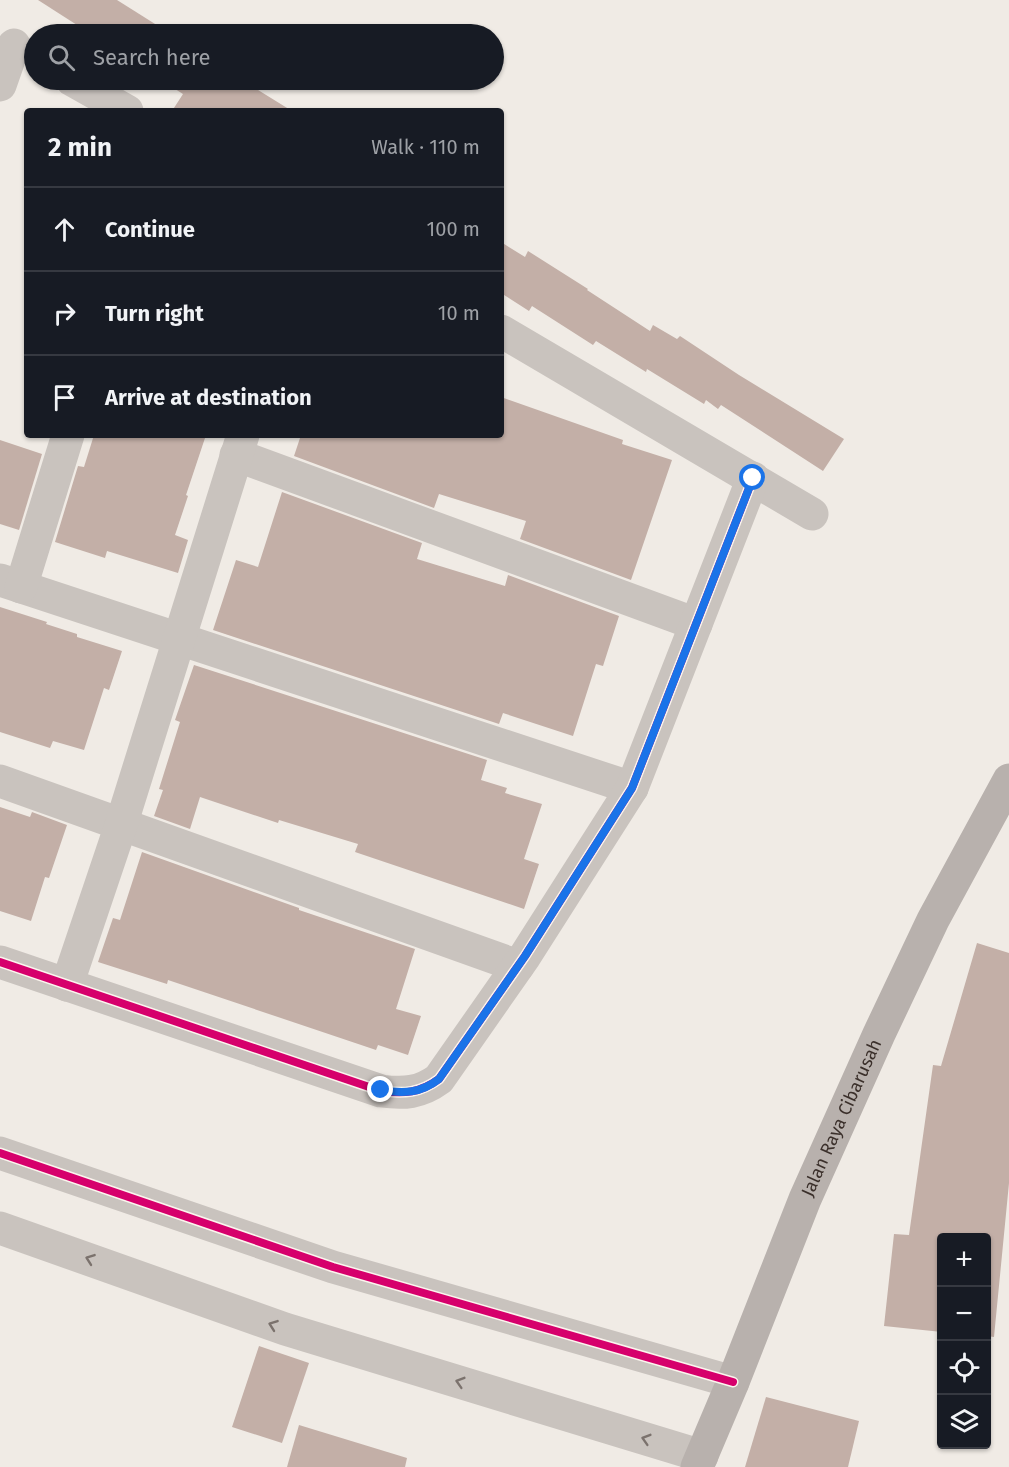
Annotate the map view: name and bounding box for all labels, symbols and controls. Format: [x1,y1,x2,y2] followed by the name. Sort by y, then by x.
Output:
[24,24,504,90] search box
[45,41,78,74] icon: search
[93,44,211,71] text: Search here
[48,132,112,163] text: 2 min
[371,135,480,159] text: Walk · 110 m
[48,213,81,246] icon: ahead
[105,216,195,243] text: Continue
[427,217,480,241] text: 100 m
[48,297,81,330] icon: right
[105,300,204,327] text: Turn right
[438,301,480,325] text: 10 m
[48,381,81,414] icon: arrive
[105,384,312,411] text: Arrive at destination
[739,464,765,490] route start
[797,1036,886,1200] street label: Jalan Raya Cibarusah
[367,1076,393,1102] route end
[937,1233,991,1449] map controls
[937,1233,991,1287] button: +
[85,1254,95,1267] one-way arrow
[937,1287,991,1341] button: −
[268,1319,279,1332] one-way arrow
[937,1341,991,1395] button: locate
[455,1377,466,1389] one-way arrow
[937,1395,991,1449] button: layers
[641,1434,652,1446] one-way arrow

